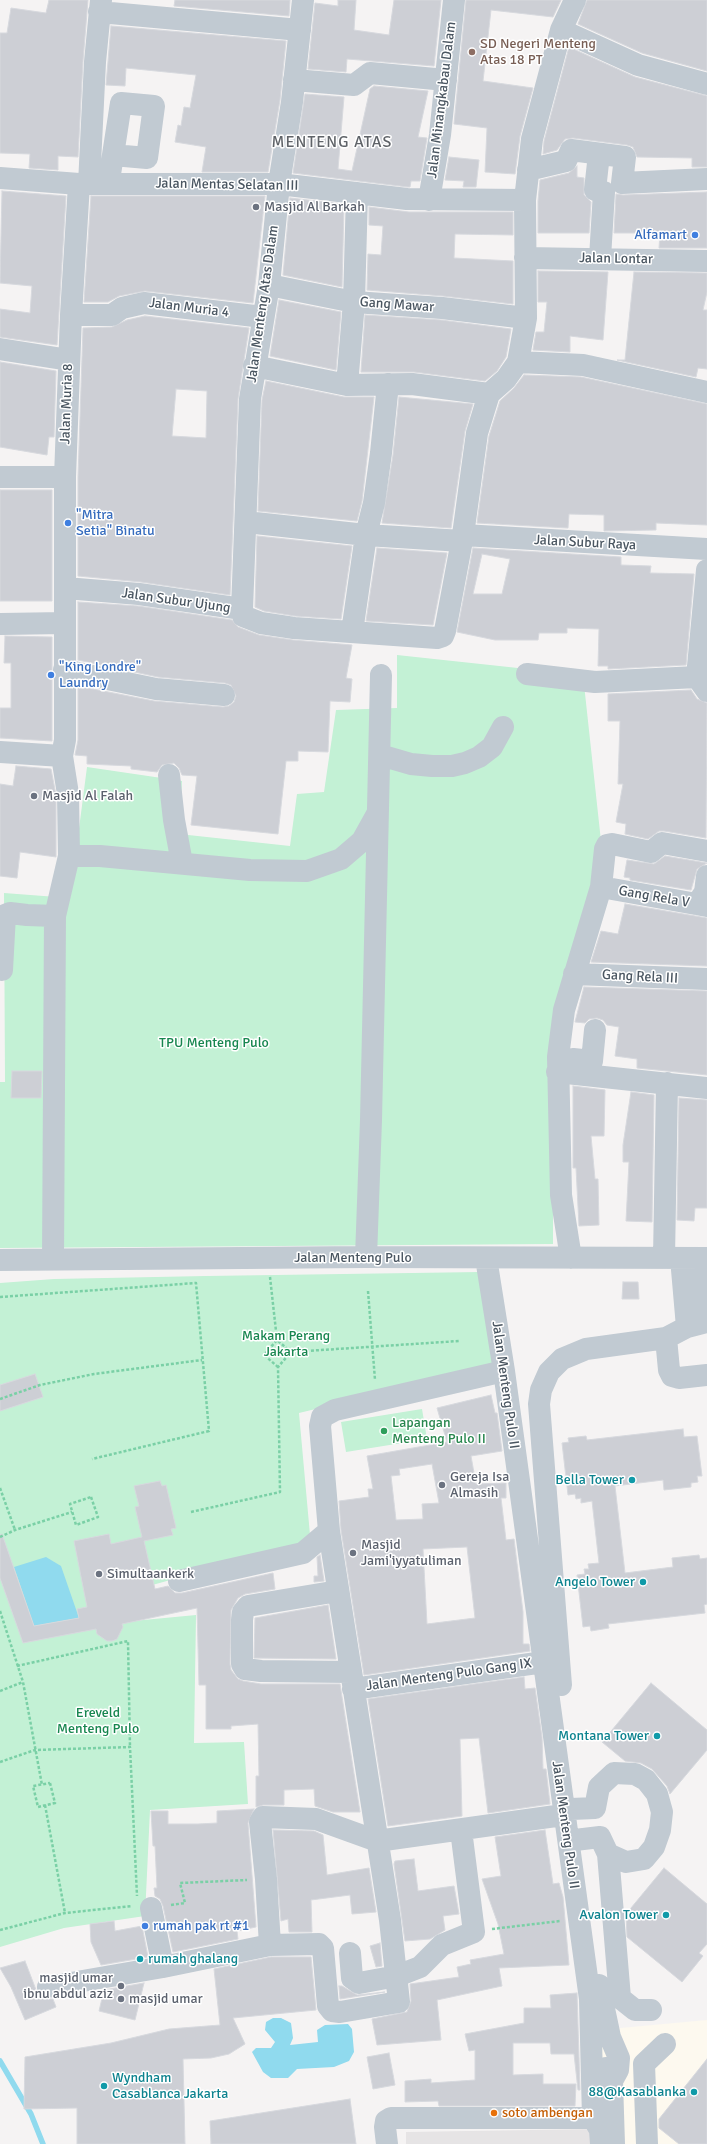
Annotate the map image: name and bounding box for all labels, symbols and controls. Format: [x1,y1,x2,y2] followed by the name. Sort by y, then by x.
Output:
[424,21,460,179] street label: Jalan Minangkabau Dalam
[480,36,596,68] place label: SD Negeri Menteng Atas 18 PT
[467,47,477,57] marker: SD Negeri Menteng Atas 18 PT
[272,133,392,153] district label: MENTENG ATAS
[155,175,299,195] street label: Jalan Mentas Selatan III
[264,199,365,215] place label: Masjid Al Barkah
[251,202,261,212] marker: Masjid Al Barkah
[244,224,282,384] street label: Jalan Menteng Atas Dalam
[634,227,687,243] place label: Alfamart
[690,230,700,240] marker: Alfamart
[579,250,653,268] street label: Jalan Lontar
[359,294,435,316] street label: Gang Mawar
[148,295,230,321] street label: Jalan Muria 4
[57,363,77,445] street label: Jalan Muria 8
[76,507,155,540] place label: "Mitra Setia" Binatu
[63,518,73,528] marker: "Mitra Setia" Binatu
[533,532,637,554] street label: Jalan Subur Raya
[121,585,231,617] street label: Jalan Subur Ujung
[59,659,141,692] place label: "King Londre" Laundry
[46,670,56,680] marker: "King Londre" Laundry
[42,788,133,804] place label: Masjid Al Falah
[29,791,39,801] marker: Masjid Al Falah
[617,882,691,912] street label: Gang Rela V
[602,967,678,987] street label: Gang Rela III
[159,1035,269,1051] park label: TPU Menteng Pulo
[294,1250,412,1266] street label: Jalan Menteng Pulo
[488,1320,522,1450] street label: Jalan Menteng Pulo II
[242,1328,330,1360] park label: Makam Perang Jakarta
[392,1415,486,1448] place label: Lapangan Menteng Pulo II
[379,1426,389,1436] marker: Lapangan Menteng Pulo II
[450,1469,509,1502] place label: Gereja Isa Almasih
[555,1472,624,1488] place label: Bella Tower
[627,1475,637,1485] marker: Bella Tower
[437,1480,447,1490] marker: Gereja Isa Almasih
[361,1537,462,1570] place label: Masjid Jami'iyyatuliman
[348,1548,358,1558] marker: Masjid Jami'iyyatuliman
[107,1566,194,1582] place label: Simultaankerk
[94,1569,104,1579] marker: Simultaankerk
[555,1574,635,1590] place label: Angelo Tower
[638,1577,648,1587] marker: Angelo Tower
[365,1655,533,1695] street label: Jalan Menteng Pulo Gang IX
[57,1705,139,1738] park label: Ereveld Menteng Pulo
[558,1728,649,1744] place label: Montana Tower
[652,1731,662,1741] marker: Montana Tower
[548,1760,582,1890] street label: Jalan Menteng Pulo II
[579,1907,658,1923] place label: Avalon Tower
[661,1910,671,1920] marker: Avalon Tower
[153,1918,249,1934] place label: rumah pak rt #1
[140,1921,150,1931] marker: rumah pak rt #1
[148,1951,238,1967] place label: rumah ghalang
[135,1954,145,1964] marker: rumah ghalang
[23,1970,113,2002] place label: masjid umar ibnu abdul aziz
[116,1981,126,1991] marker: masjid umar ibnu abdul aziz
[129,1991,203,2007] place label: masjid umar
[116,1994,126,2004] marker: masjid umar
[112,2070,228,2102] place label: Wyndham Casablanca Jakarta
[99,2081,109,2091] marker: Wyndham Casablanca Jakarta
[589,2084,686,2100] place label: 88@Kasablanka
[689,2087,699,2097] marker: 88@Kasablanka
[502,2105,593,2121] place label: soto ambengan
[489,2108,499,2118] marker: soto ambengan

